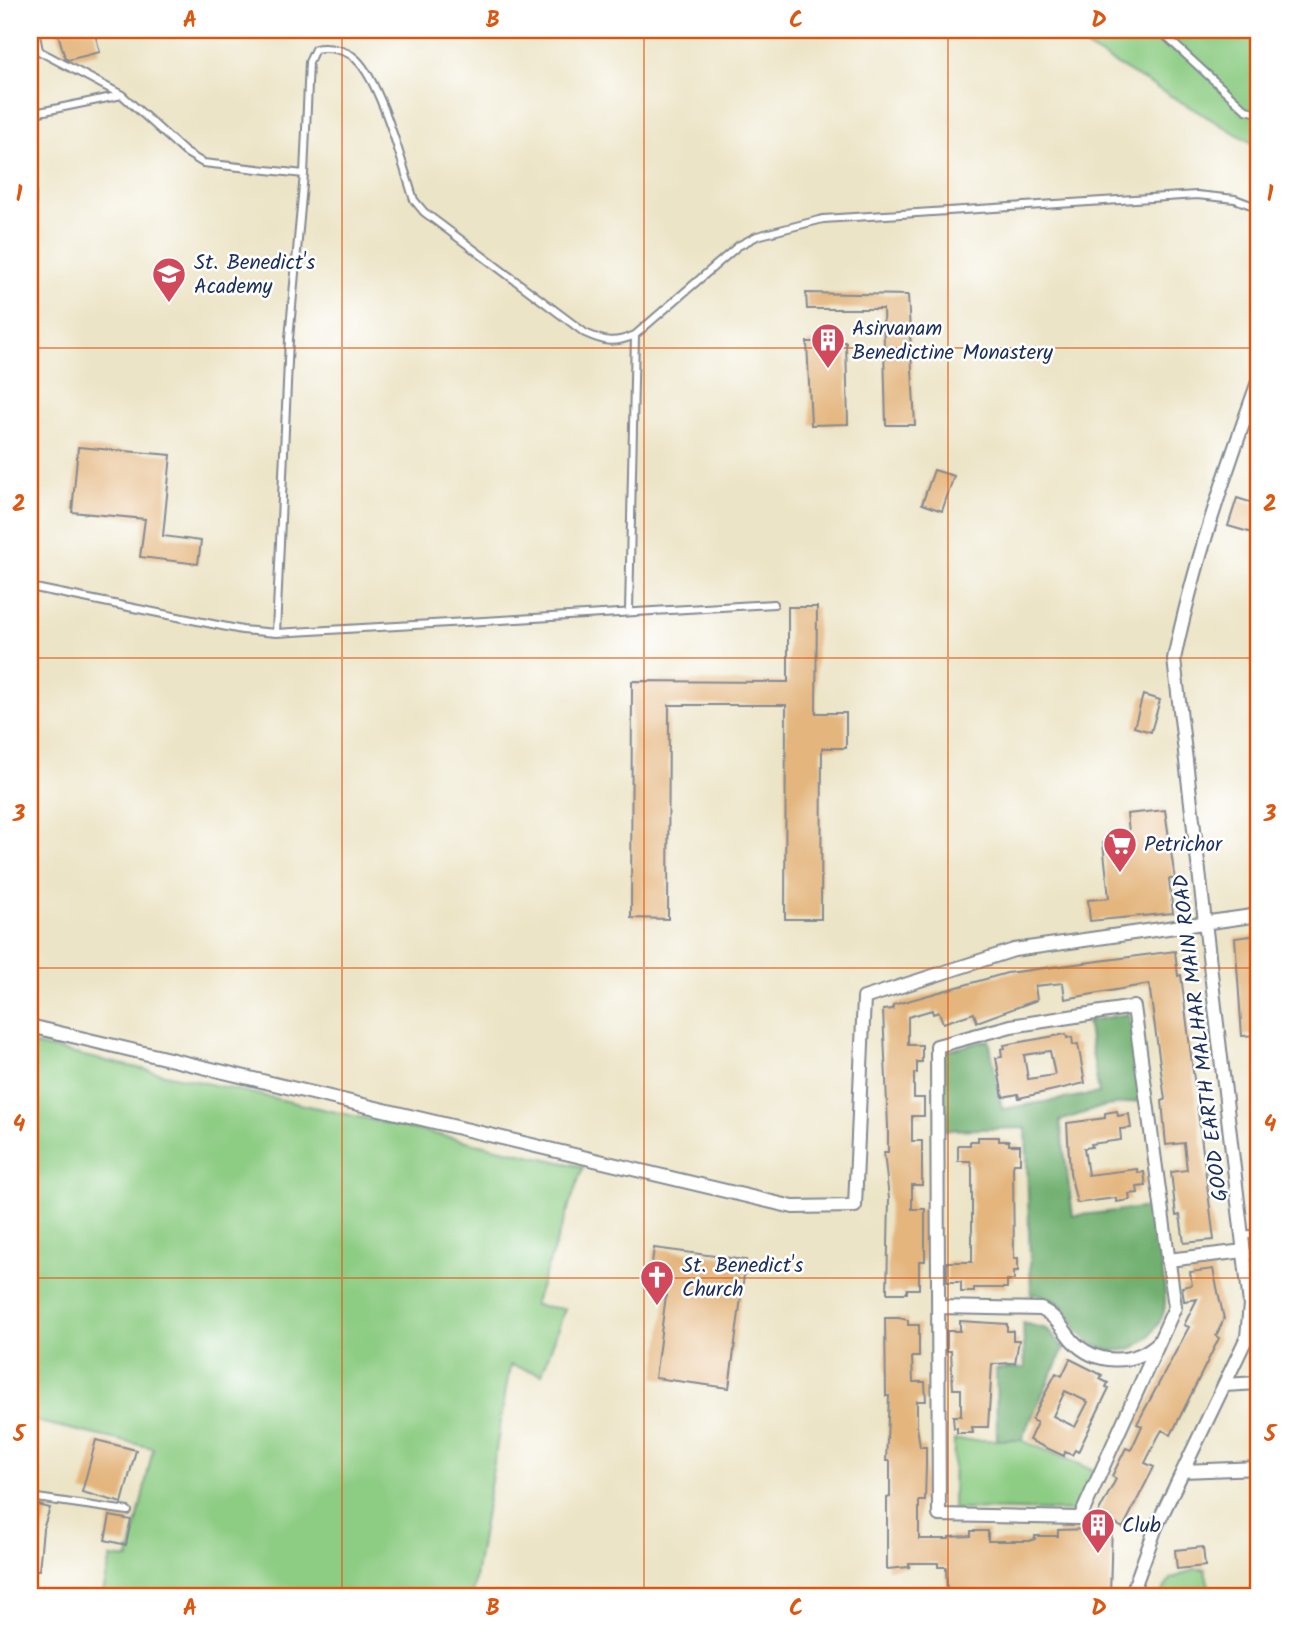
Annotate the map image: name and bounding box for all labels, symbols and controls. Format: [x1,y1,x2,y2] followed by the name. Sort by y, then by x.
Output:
[183,3,197,39] text: A
[486,3,500,39] text: B
[789,3,803,39] text: C
[1091,3,1107,39] text: D
[16,177,23,213] text: 1
[1267,177,1274,213] text: 1
[194,247,315,304] place label: St. Benedict's Academy
[150,255,188,304] school or university icon: St. Benedict's Academy
[852,313,1053,370] place label: Asirvanam Benedictine Monastery
[809,321,847,370] building icon: Asirvanam Benedictine Monastery
[12,487,26,523] text: 2
[1263,487,1277,523] text: 2
[12,797,26,833] text: 3
[1263,797,1277,833] text: 3
[1101,825,1139,874] supermarket icon: Petrichor
[1144,829,1223,862] place label: Petrichor
[1165,872,1238,1204] street label: GOOD EARTH MALHAR MAIN ROAD
[13,1107,26,1143] text: 4
[1264,1107,1277,1143] text: 4
[682,1250,803,1307] place label: St. Benedict's Church
[638,1258,676,1307] church icon: St. Benedict's Church
[12,1417,27,1453] text: 5
[1263,1417,1278,1453] text: 5
[1079,1506,1117,1555] building icon: Club
[1122,1510,1161,1543] place label: Club
[183,1591,197,1626] text: A
[486,1591,500,1626] text: B
[789,1591,803,1626] text: C
[1091,1591,1107,1626] text: D

